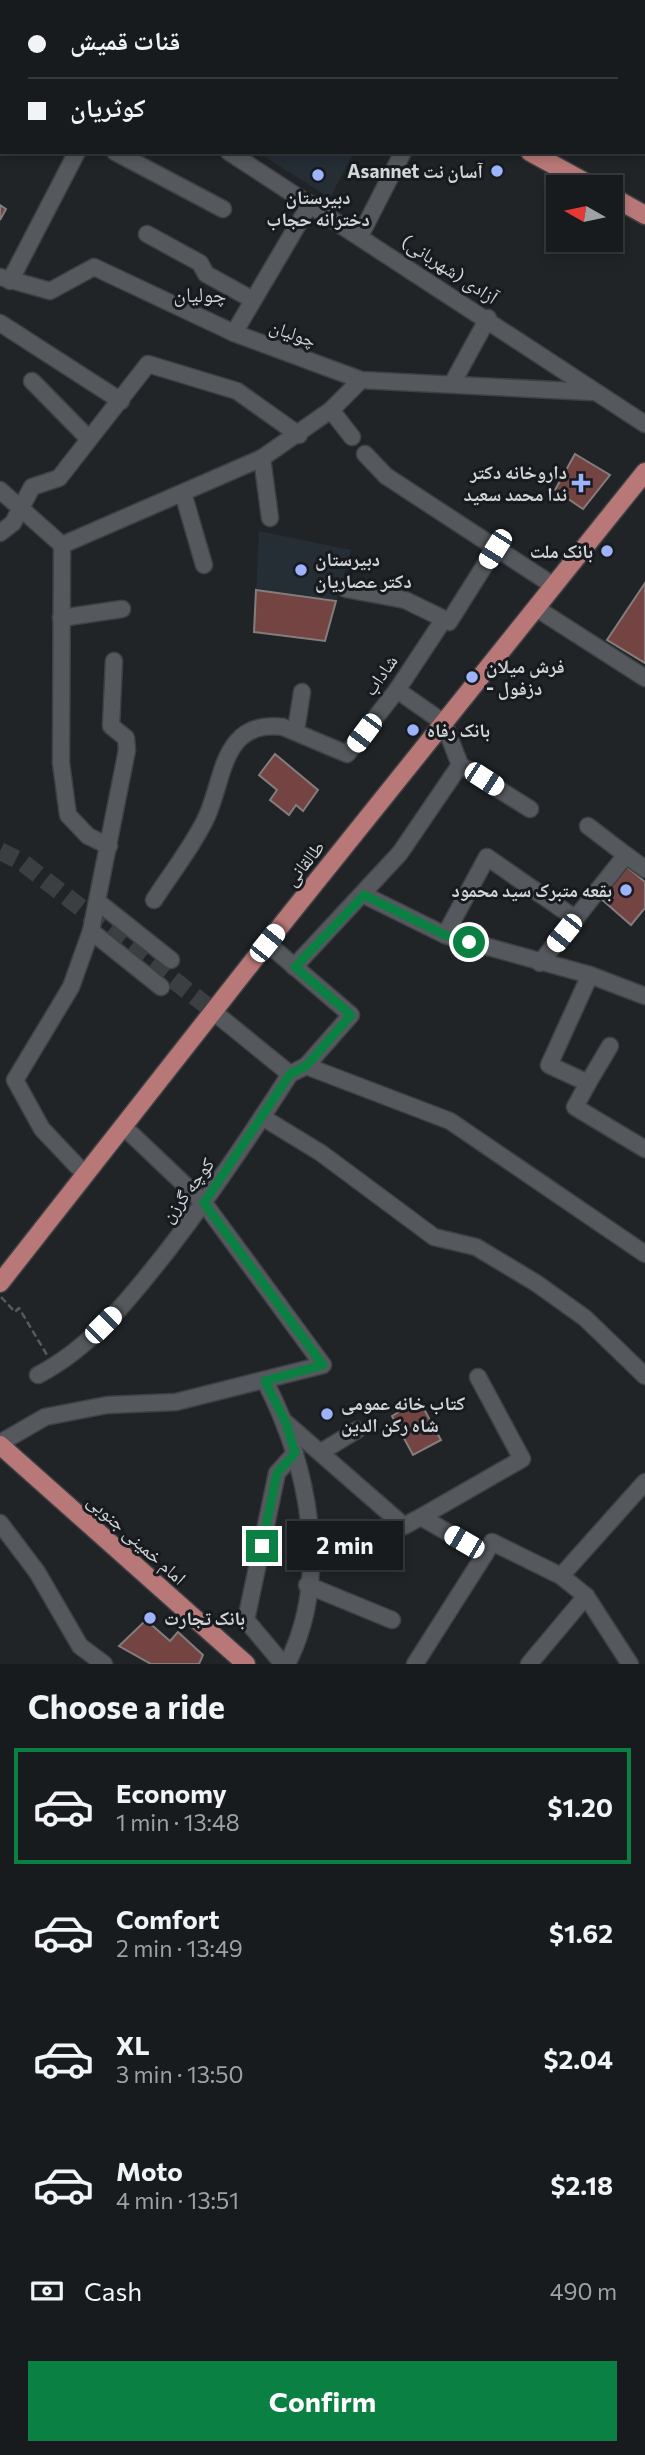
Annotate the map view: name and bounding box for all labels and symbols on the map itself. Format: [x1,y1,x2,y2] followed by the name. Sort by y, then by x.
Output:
[347,159,484,183] place label: Asannet آسان نت
[489,163,505,179] marker: Asannet آسان نت
[310,167,326,183] marker: دبیرستان دخترانه حجاب
[546,175,623,252] north arrow
[266,185,370,231] place label: دبیرستان دخترانه حجاب
[397,229,504,310] street label: آزادی (شهربانی)
[174,281,226,307] district label: چولیان
[266,314,320,352] street label: چولیان
[464,460,567,506] place label: داروخانه دکتر ندا محمد سعید
[573,475,589,491] marker: داروخانه دکتر ندا محمد سعید
[475,526,516,572] car
[530,539,593,563] place label: بانک ملت
[599,543,615,559] marker: بانک ملت
[315,547,412,593] place label: دبیرستان دکتر عصاریان
[293,562,309,578] marker: دبیرستان دکتر عصاریان
[357,650,402,700] street label: شاداب
[486,654,565,700] place label: فرش میلان - دزفول
[464,669,480,685] marker: فرش میلان - دزفول
[343,710,386,756] car
[427,718,490,742] place label: بانک رفاه
[405,722,421,738] marker: بانک رفاه
[461,759,508,799] car
[278,835,330,891] street label: طالقانی
[452,878,612,902] place label: بقعه متبرک سید محمود
[618,882,634,898] marker: بقعه متبرک سید محمود
[543,910,586,956] car
[246,920,289,966] car
[453,926,485,958] route start
[155,1153,219,1227] street label: کوچه گرزن
[81,1303,126,1347] car
[341,1391,466,1437] place label: کتاب خانه عمومی شاه رکن الدین
[319,1406,335,1422] marker: کتاب خانه عمومی شاه رکن الدین
[81,1488,191,1591] street label: امام خمینی جنوبی
[286,1522,402,1570] callout: 2 min
[441,1522,488,1562] car
[246,1530,278,1562] route end
[164,1606,245,1630] place label: بانک تجارت
[142,1610,158,1626] marker: بانک تجارت

